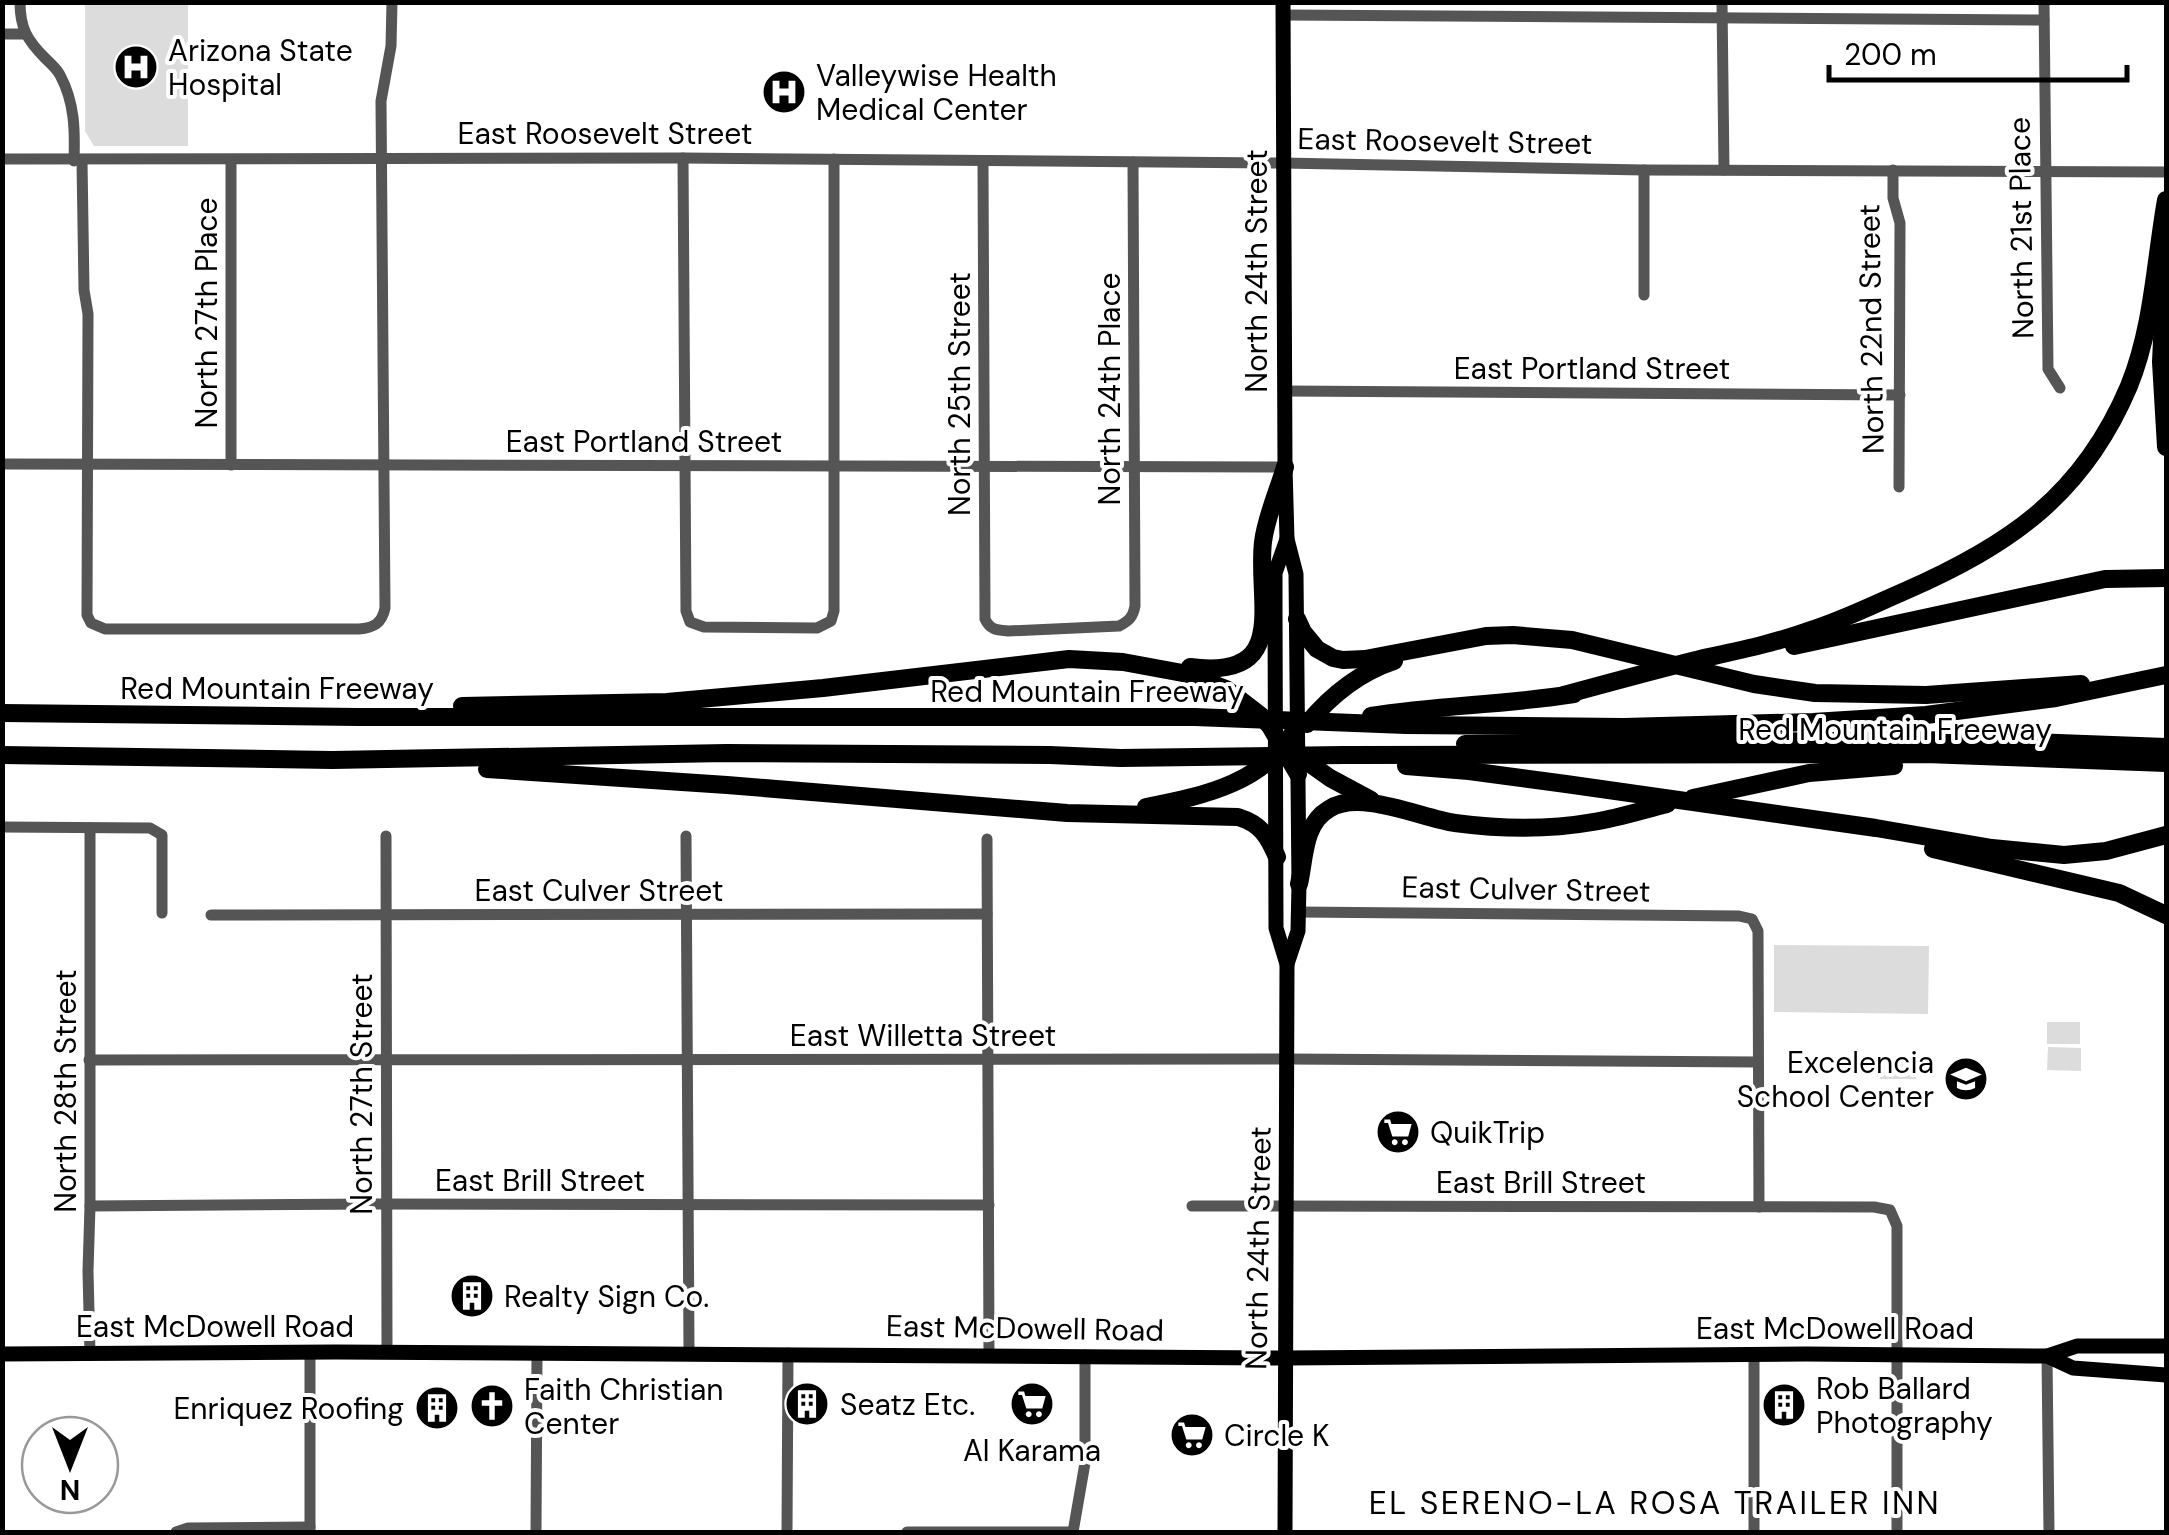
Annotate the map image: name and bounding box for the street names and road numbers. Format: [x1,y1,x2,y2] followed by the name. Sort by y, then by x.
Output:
[458,114,752,153] street label: East Roosevelt Street
[2000,117,2042,339] street label: North 21st Place
[1297,119,1593,163] street label: East Roosevelt Street
[1237,149,1276,393] street label: North 24th Street
[187,198,226,429] street label: North 27th Place
[1849,204,1893,454] street label: North 22nd Street
[940,272,979,516] street label: North 25th Street
[1090,272,1129,506] street label: North 24th Place
[1454,349,1730,388] street label: East Portland Street
[506,422,782,461] street label: East Portland Street
[120,669,434,708] street label: Red Mountain Freeway
[930,672,1244,711] street label: Red Mountain Freeway
[1738,710,2052,749] street label: Red Mountain Freeway
[1401,867,1651,911] street label: East Culver Street
[475,871,724,910] street label: East Culver Street
[46,969,85,1213] street label: North 28th Street
[342,973,381,1215] street label: North 27th Street
[790,1016,1056,1055] street label: East Willetta Street
[1236,1126,1280,1370] street label: North 24th Street
[435,1161,645,1200] street label: East Brill Street
[1436,1163,1646,1202] street label: East Brill Street
[886,1306,1164,1350] street label: East McDowell Road
[76,1307,354,1346] street label: East McDowell Road
[1696,1309,1974,1348] street label: East McDowell Road

